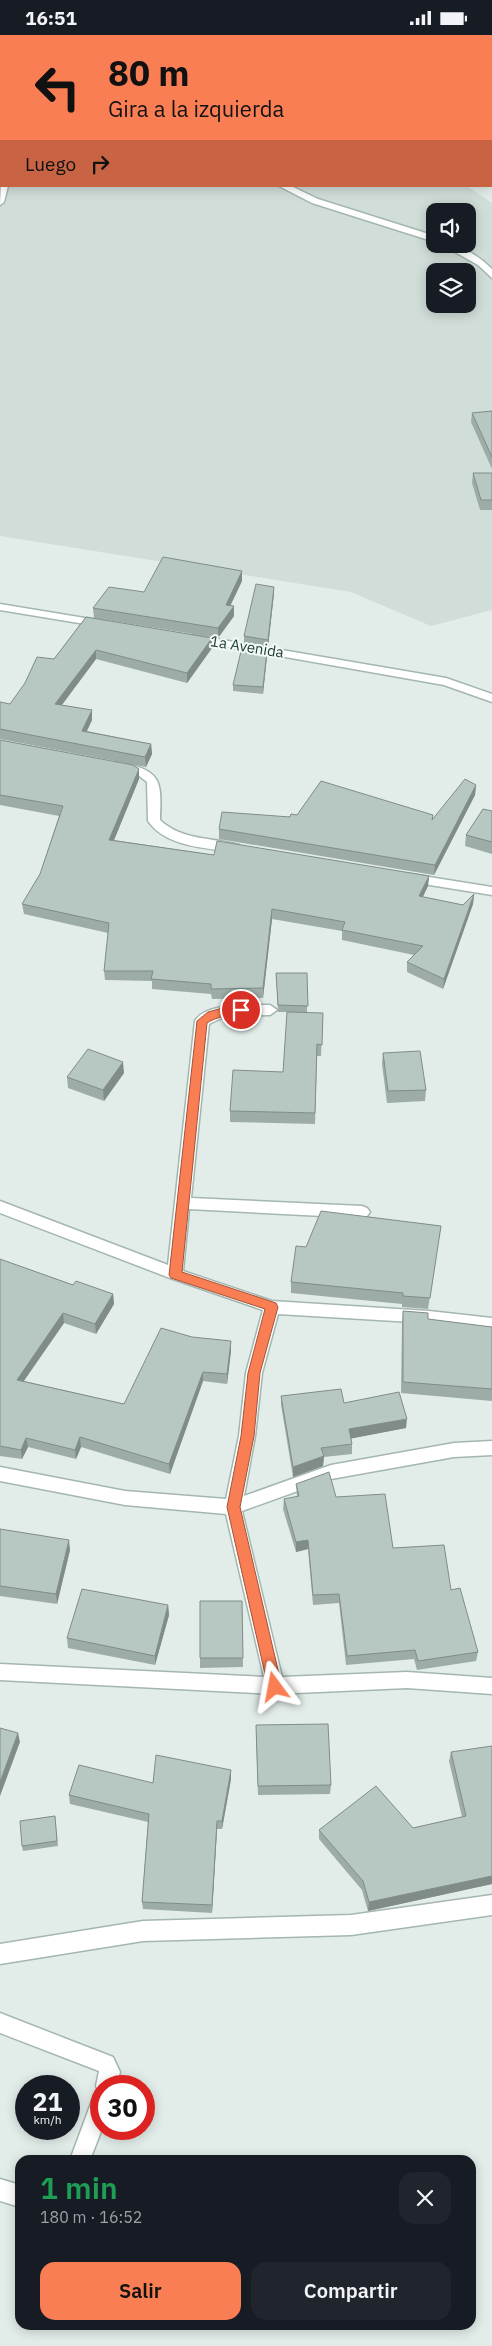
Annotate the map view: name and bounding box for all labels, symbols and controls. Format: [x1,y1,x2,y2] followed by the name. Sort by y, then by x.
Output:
[25,6,77,30] text: 16:51
[108,50,190,96] text: 80 m
[25,55,90,120] icon: left
[108,94,284,123] text: Gira a la izquierda
[86,150,114,178] icon: right
[25,152,76,176] text: Luego
[426,203,476,313] map controls
[426,203,476,253] button: sound
[426,263,476,313] button: layers
[209,631,285,662] street label: 1a Avenida
[220,989,262,1031] pin
[227,996,255,1024] icon: arrive
[248,1660,300,1712] position arrow
[90,2075,155,2140] speed limit sign: 30
[32,2085,63,2118] text: 21
[33,2112,62,2127] text: km/h
[40,2168,118,2207] text: 1 min
[399,2172,451,2224] button: close
[40,2207,142,2227] text: 180 m · 16:52
[40,2262,241,2320] button: Salir
[251,2262,451,2320] button: Compartir

